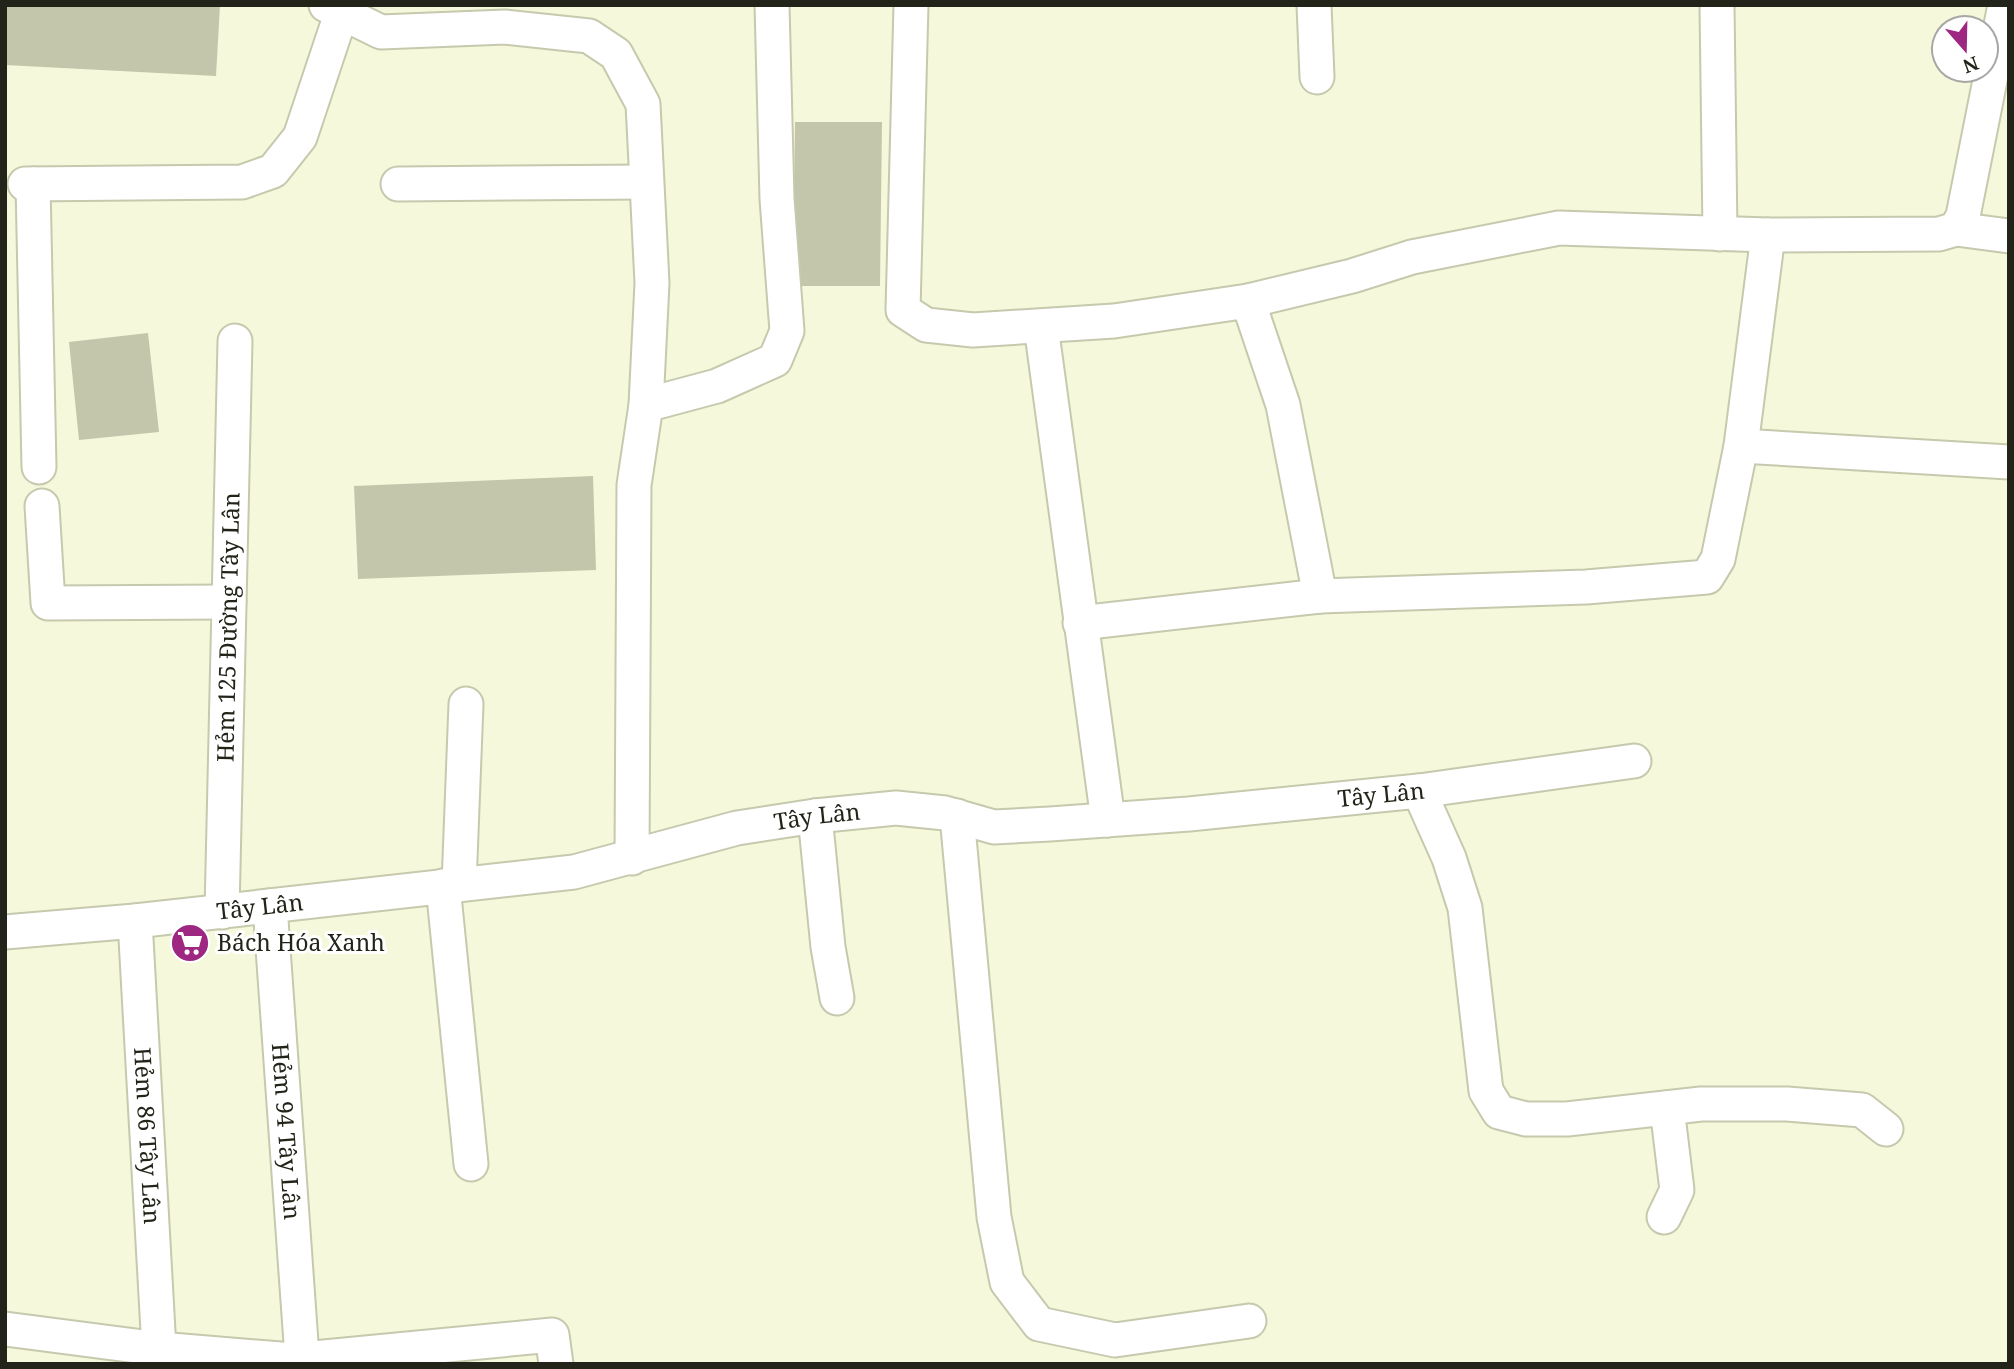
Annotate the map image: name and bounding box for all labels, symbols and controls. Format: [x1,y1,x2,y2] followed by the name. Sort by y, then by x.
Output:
[1930,14,2000,84] north arrow
[1959,50,1982,80] text: N
[208,492,247,762] street label: Hẻm 125 Đường Tây Lân
[1336,774,1426,814] street label: Tây Lân
[771,795,862,837] street label: Tây Lân
[215,885,305,927] street label: Tây Lân
[169,922,211,964] supermarket icon: Bách Hóa Xanh
[217,926,385,958] place label: Bách Hóa Xanh
[265,1042,309,1221] street label: Hẻm 94 Tây Lân
[127,1046,169,1225] street label: Hẻm 86 Tây Lân

